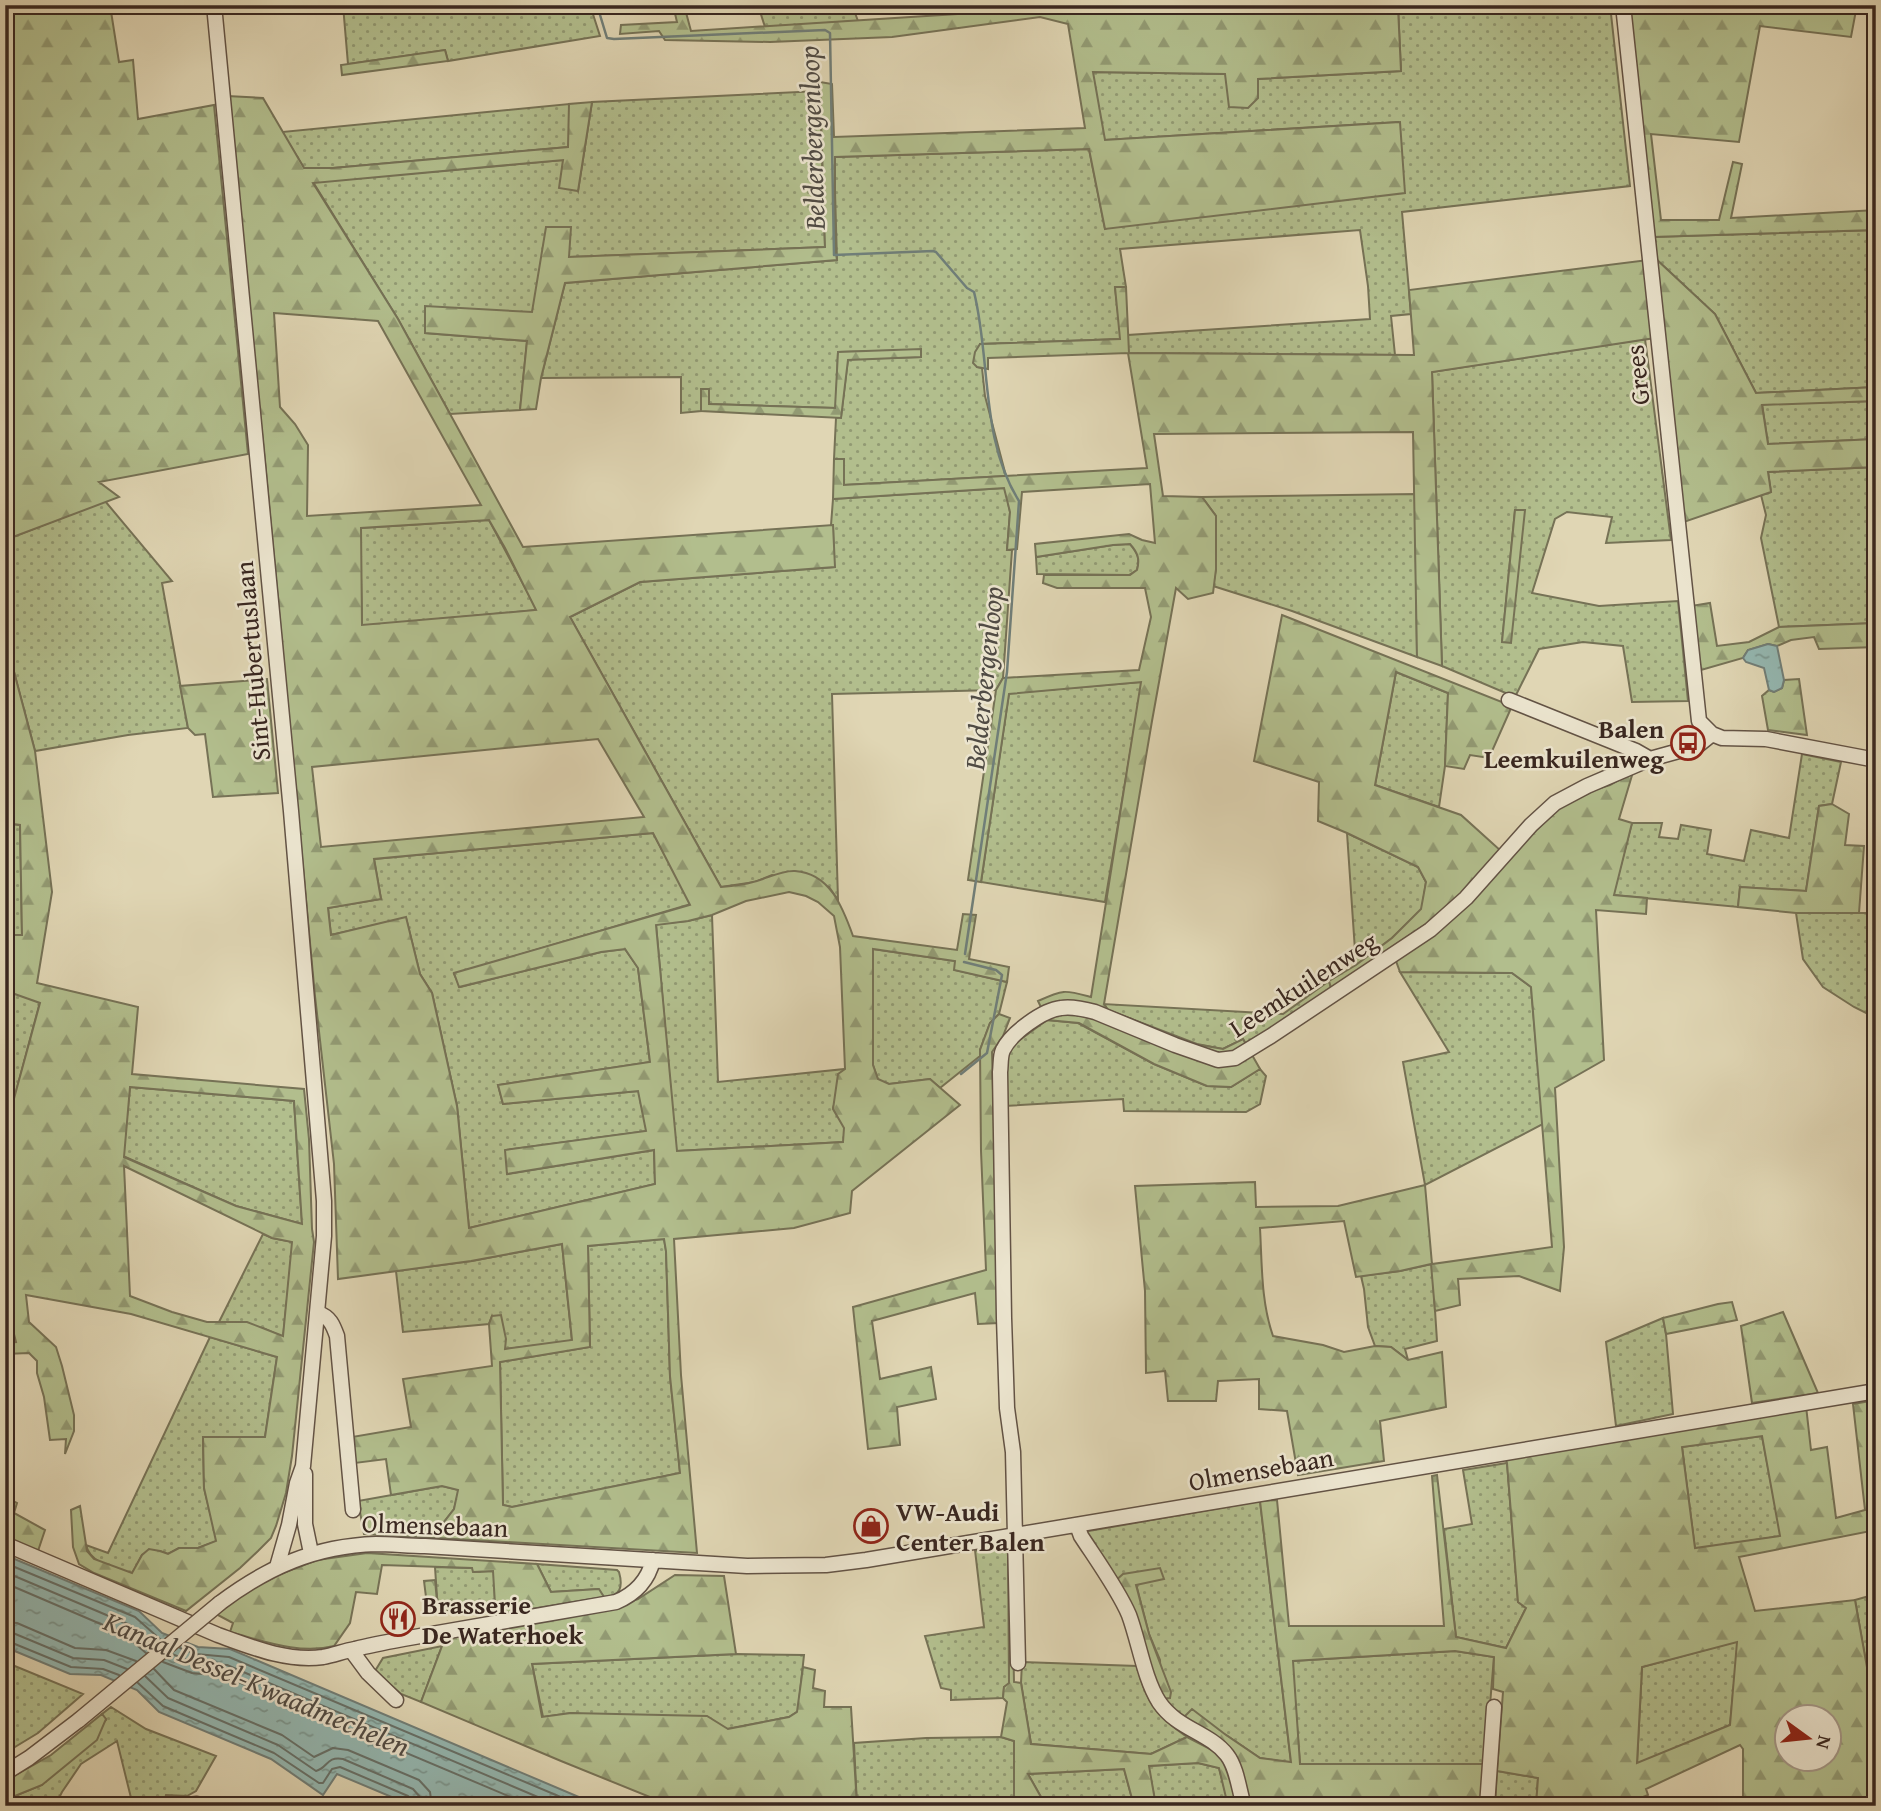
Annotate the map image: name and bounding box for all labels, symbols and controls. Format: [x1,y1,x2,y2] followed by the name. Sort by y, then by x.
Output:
[787,45,835,232] water label: Belderbergenloop
[1614,343,1660,407] street label: Grees
[224,559,280,763] street label: Sint-Hubertuslaan
[953,584,1013,773] water label: Belderbergenloop
[1484,709,1665,778] place label: Balen Leemkuilenweg
[1669,724,1707,762] bus stop icon: Balen Leemkuilenweg
[1221,921,1385,1047] street label: Leemkuilenweg
[1186,1437,1337,1501] street label: Olmensebaan
[896,1492,1045,1561] place label: VW-Audi Center Balen
[361,1503,509,1547] street label: Olmensebaan
[852,1507,890,1545] shop icon: VW-Audi Center Balen
[422,1585,583,1654] place label: Brasserie De Waterhoek
[97,1600,416,1766] water label: Kanaal Dessel-Kwaadmechelen
[379,1600,417,1638] restaurant icon: Brasserie De Waterhoek
[1772,1702,1842,1772] north arrow
[1809,1733,1840,1752] text: N

